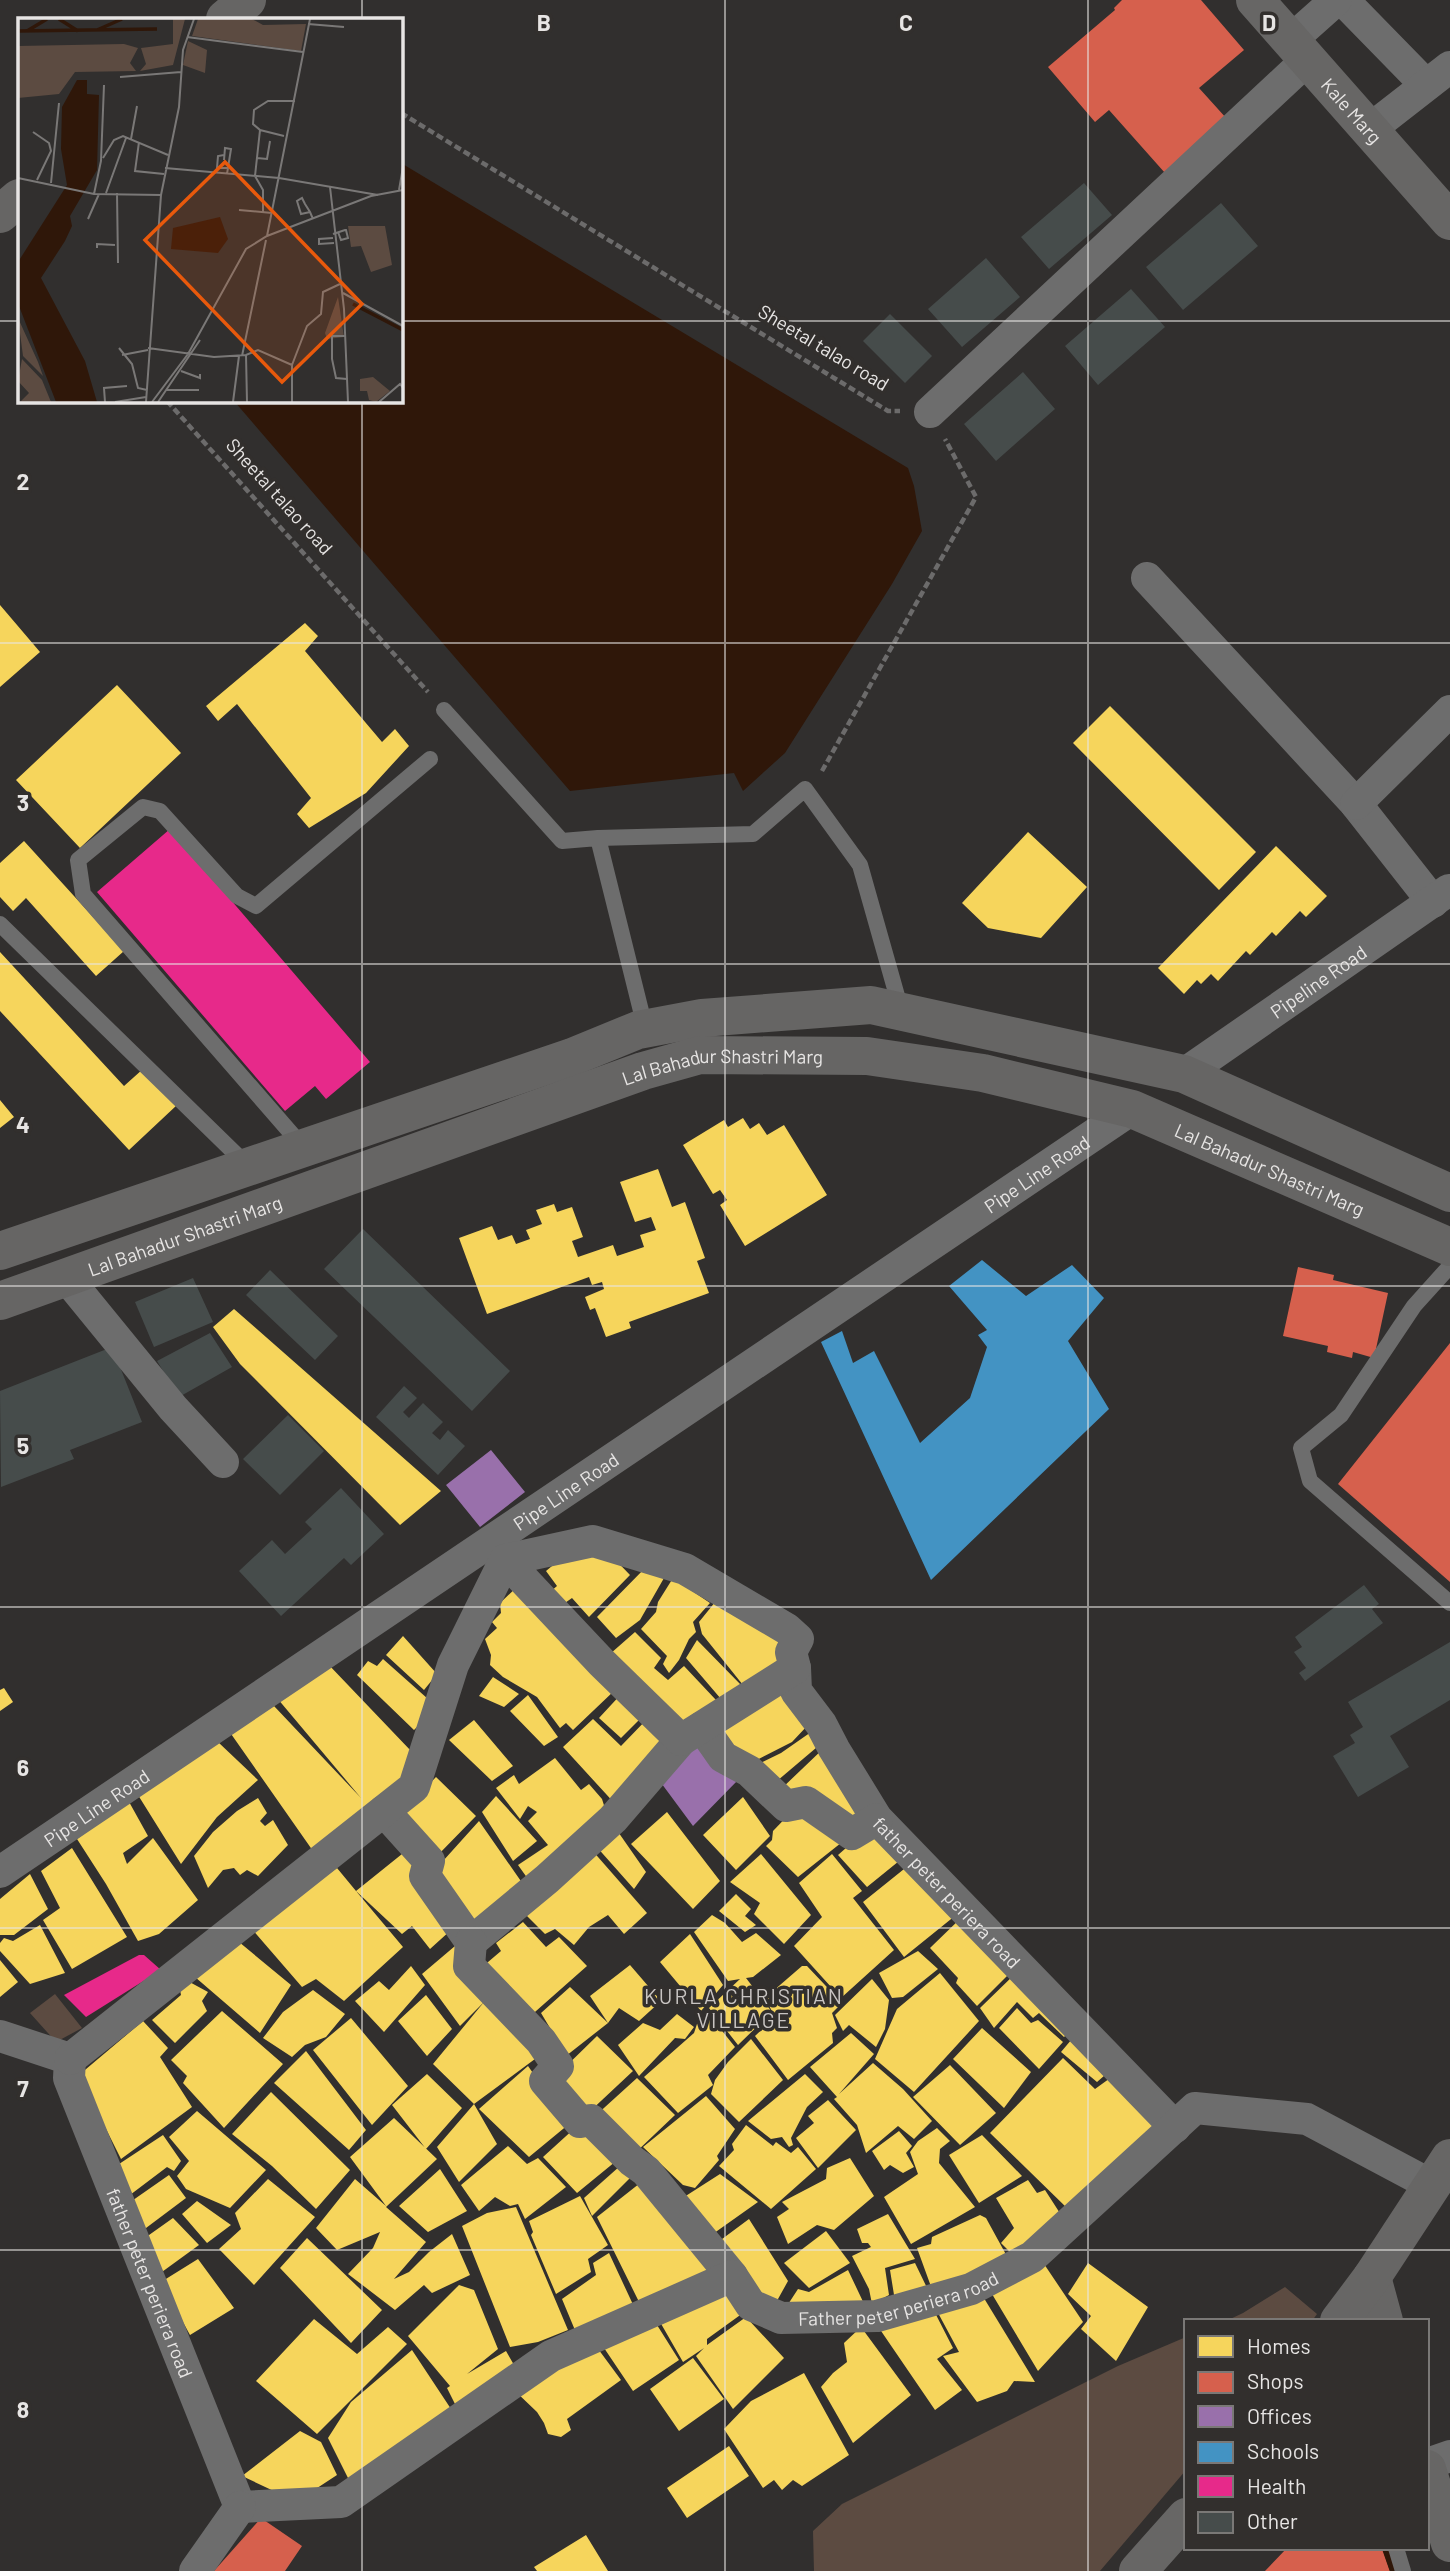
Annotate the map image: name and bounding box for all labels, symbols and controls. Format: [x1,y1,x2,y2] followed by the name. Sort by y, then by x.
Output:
[537,8,551,36] text: B
[899,8,913,36] text: C
[1262,8,1276,36] text: D
[18,18,402,402] inset map
[1317,73,1387,148] street label: Kale Marg
[755,299,893,395] street label: Sheetal talao road
[222,433,338,559] street label: Sheetal talao road
[17,467,29,495] text: 2
[17,788,29,816] text: 3
[1265,940,1370,1022] street label: Pipeline Road
[618,1043,823,1089] street label: Lal Bahadur Shastri Marg
[16,1110,30,1138] text: 4
[1172,1118,1368,1220] street label: Lal Bahadur Shastri Marg
[979,1130,1094,1217] street label: Pipe Line Road
[84,1190,285,1280] street label: Lal Bahadur Shastri Marg
[17,1431,29,1459] text: 5
[508,1447,623,1534] street label: Pipe Line Road
[17,1753,29,1781] text: 6
[39,1763,153,1851] street label: Pipe Line Road
[869,1811,1026,1972] street label: father peter periera road
[644,1983,844,2032] district label: KURLA CHRISTIAN VILLAGE
[17,2074,29,2102] text: 7
[102,2185,199,2381] street label: father peter periera road
[798,2265,1002,2329] street label: Father peter periera road
[1184,2319,1429,2550] legend
[1247,2333,1311,2358] text: Homes
[1247,2368,1304,2393] text: Shops
[17,2395,29,2423] text: 8
[1247,2403,1312,2428] text: Offices
[1247,2438,1319,2463] text: Schools
[1247,2473,1306,2498] text: Health
[1247,2508,1298,2533] text: Other

